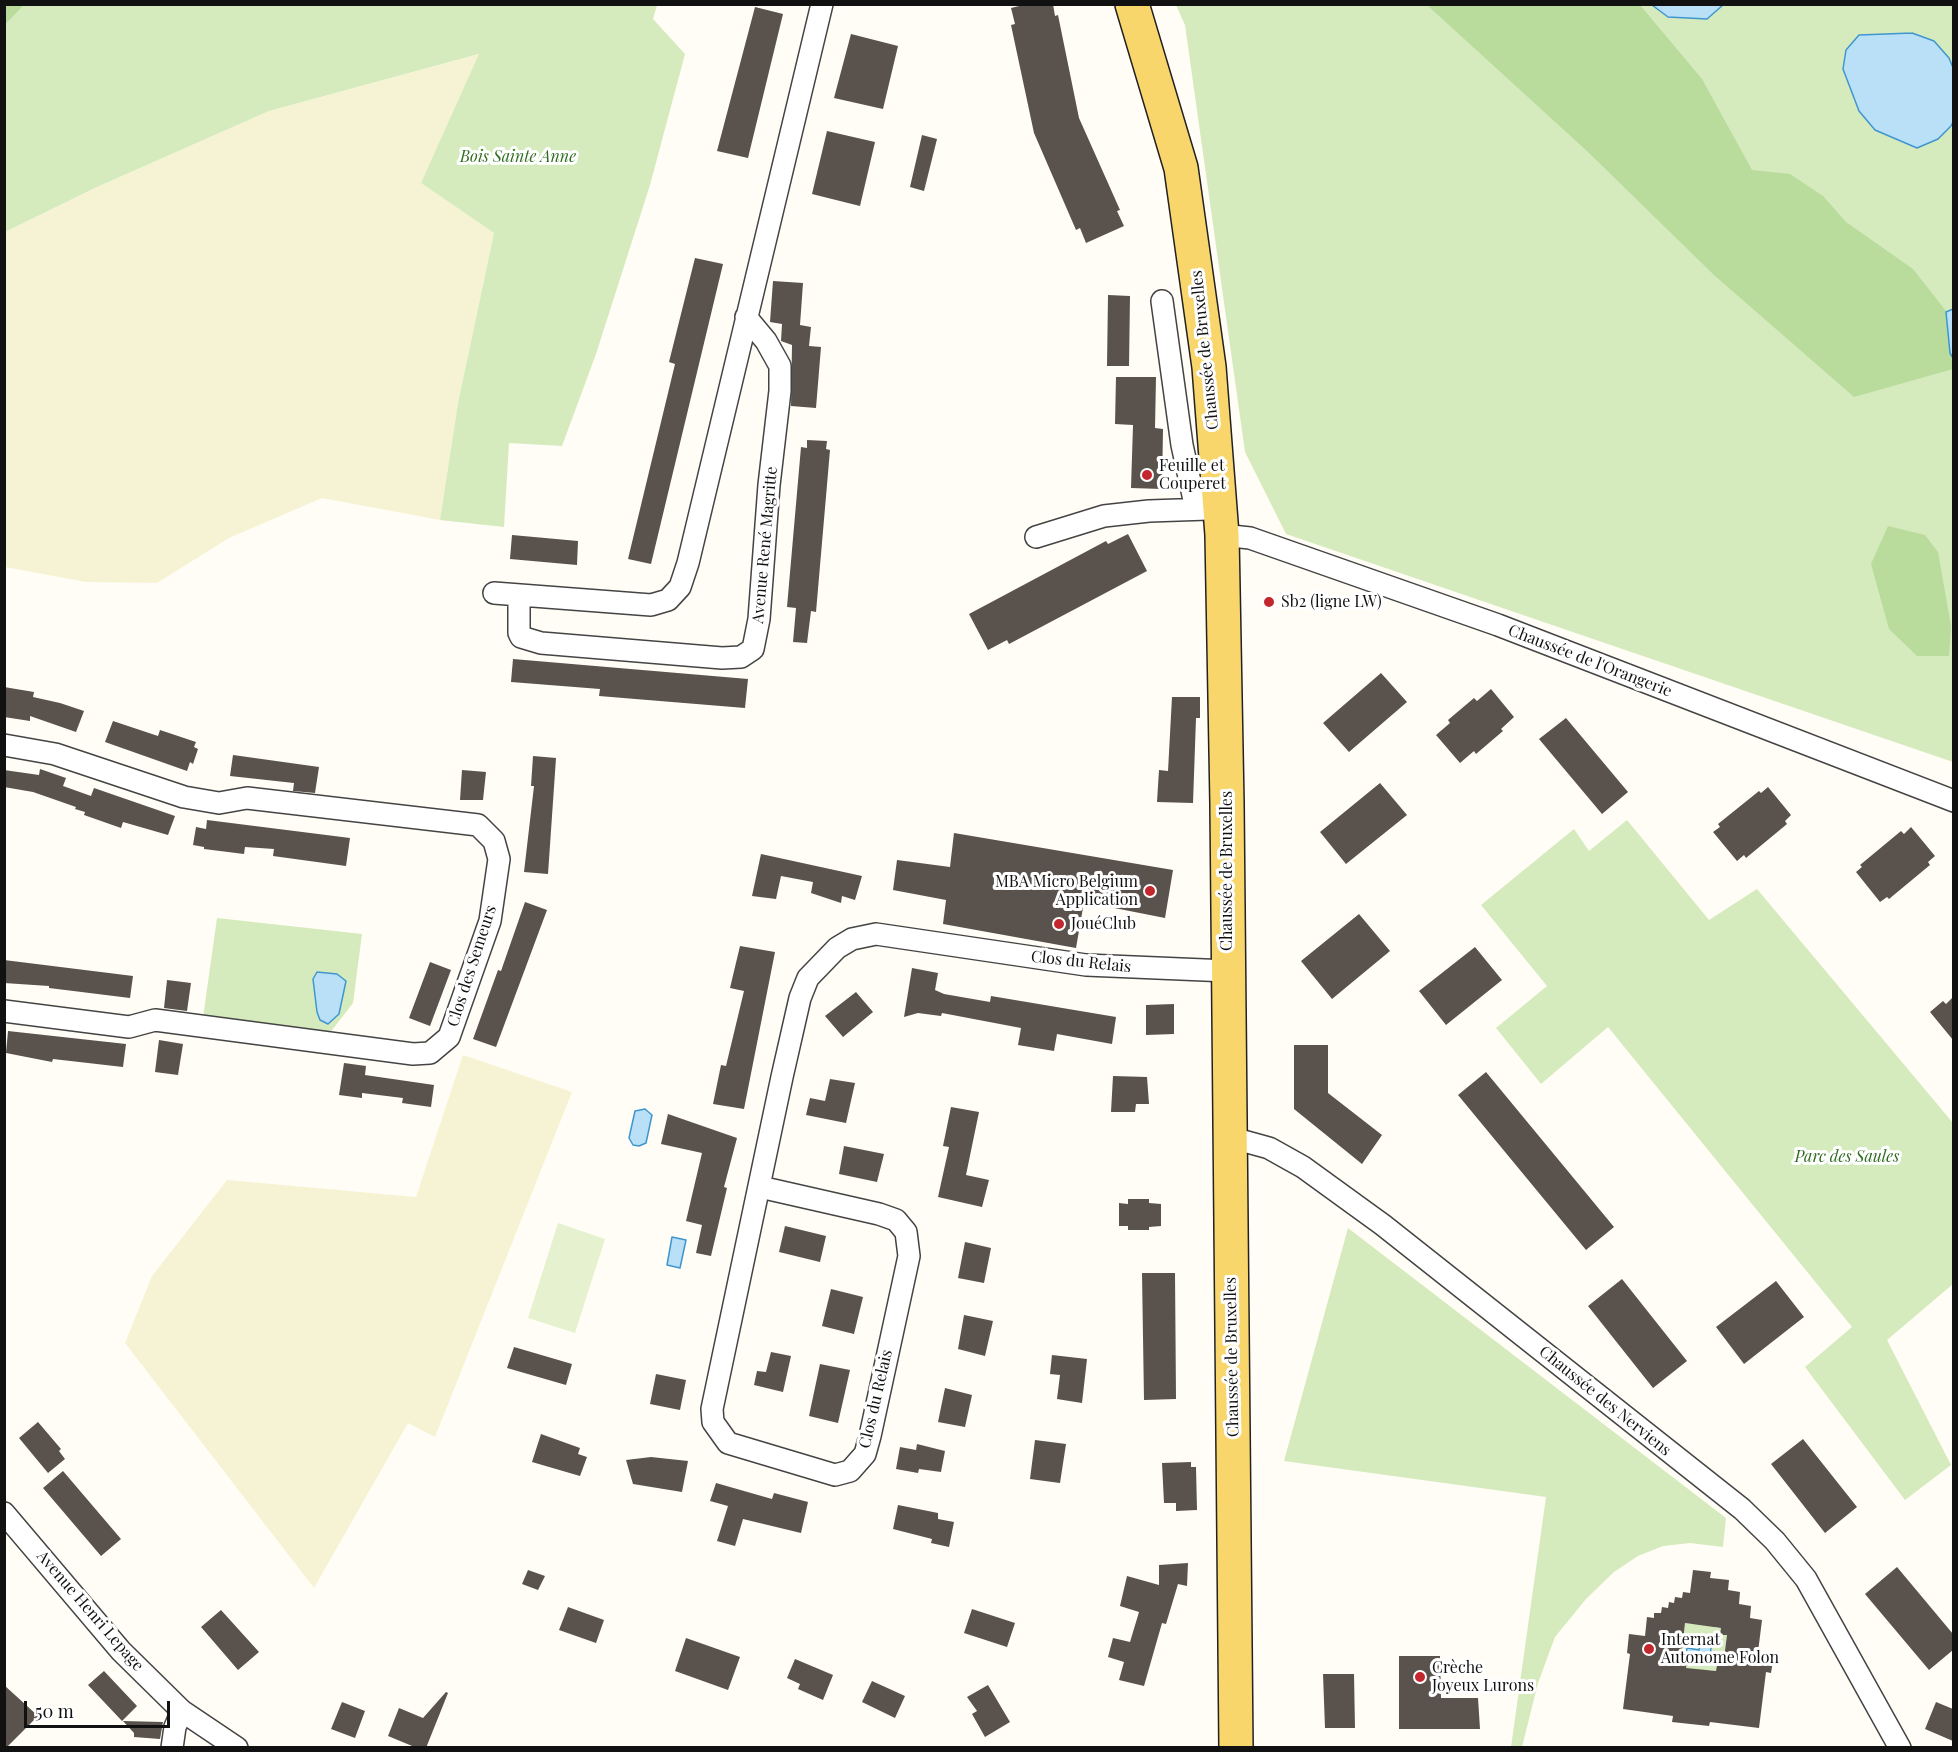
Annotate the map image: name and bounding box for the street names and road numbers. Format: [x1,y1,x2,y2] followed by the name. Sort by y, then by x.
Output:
[1187,269,1223,431] street label: Chaussée de Bruxelles
[749,466,781,624] street label: Avenue René Magritte
[1505,621,1675,701] street label: Chaussée de l'Orangerie
[1217,791,1237,951] street label: Chaussée de Bruxelles
[443,903,501,1029] street label: Clos des Semeurs
[1030,947,1132,977] street label: Clos du Relais
[1221,1277,1243,1437] street label: Chaussée de Bruxelles
[1535,1342,1675,1460] street label: Chaussée des Nerviens
[855,1348,897,1450] street label: Clos du Relais
[33,1547,147,1675] street label: Avenue Henri Lepage

